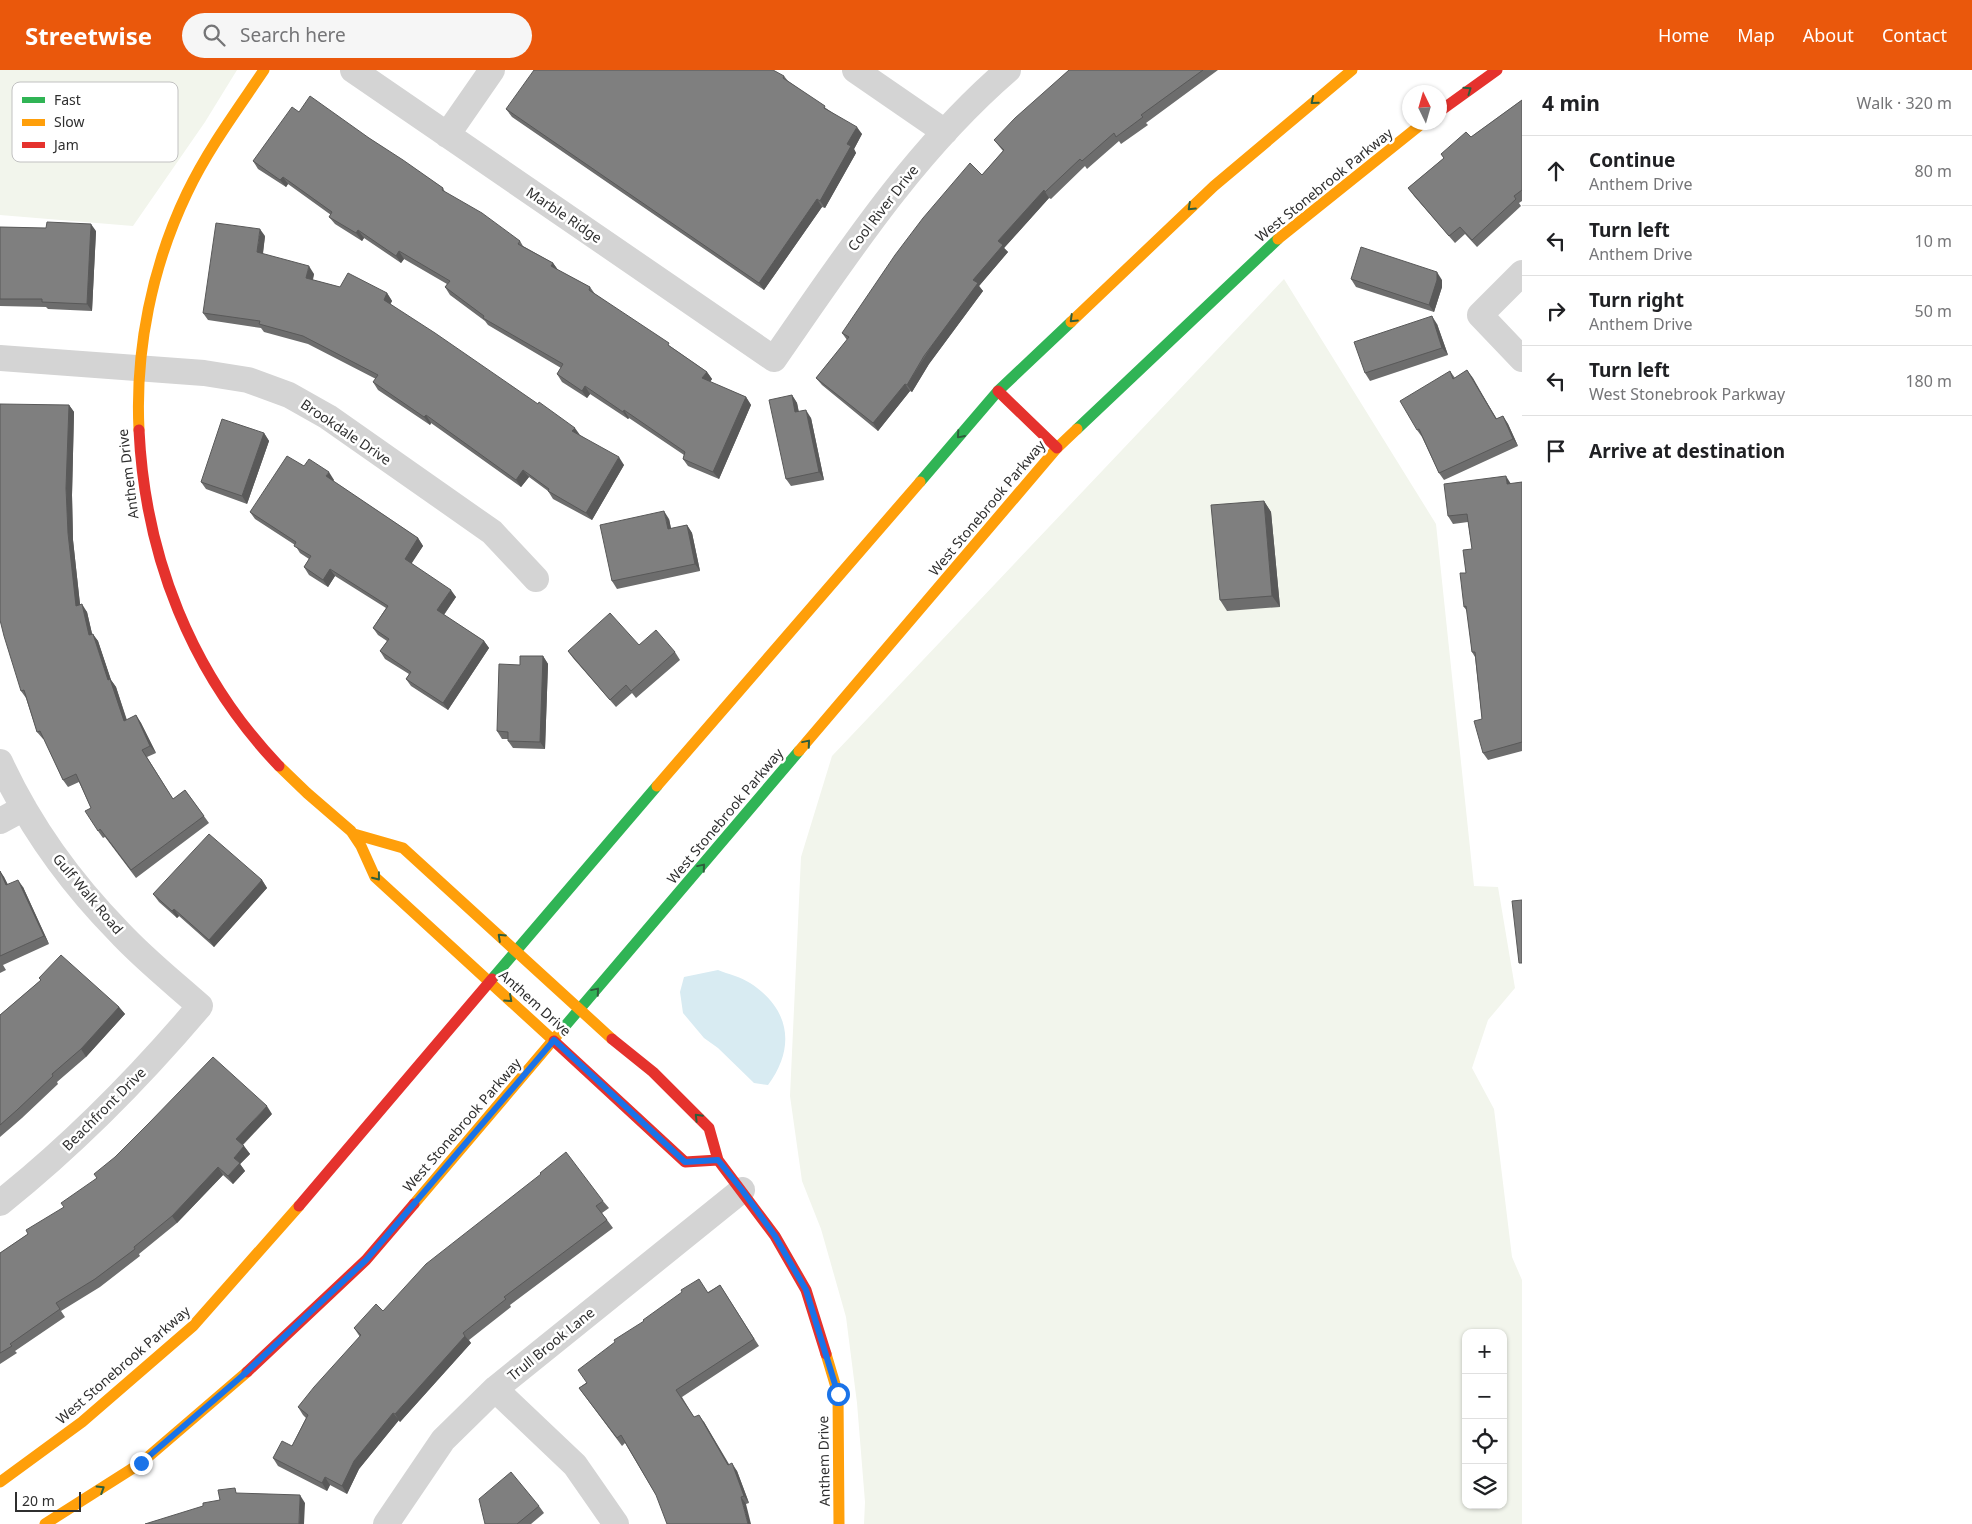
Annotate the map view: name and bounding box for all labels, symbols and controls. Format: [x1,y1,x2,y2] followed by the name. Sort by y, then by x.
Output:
[182,13,532,58] search box
[25,19,152,52] text: Streetwise
[200,21,228,49] icon: search
[240,22,346,48] text: Search here
[1658,23,1709,47] text: Home
[1737,23,1775,47] text: Map
[1803,23,1854,47] text: About
[1882,23,1947,47] text: Contact
[12,82,178,162] legend
[1402,85,1447,130] north arrow
[1462,87,1472,96] one-way arrow
[1542,89,1600,117] text: 4 min
[54,90,81,109] text: Fast
[1857,92,1952,114] text: Walk · 320 m
[1311,96,1320,105] one-way arrow
[54,112,85,131] text: Slow
[1251,123,1397,246] street label: West Stonebrook Parkway
[52,135,79,154] text: Jam
[1589,147,1675,173] text: Continue
[1542,157,1570,185] icon: ahead
[1915,160,1952,182] text: 80 m
[843,161,922,255] street label: Cool River Drive
[1589,173,1693,195] text: Anthem Drive
[523,182,606,247] street label: Marble Ridge
[1188,201,1197,210] one-way arrow
[1589,217,1670,243] text: Turn left
[1542,227,1570,255] icon: left
[1915,230,1952,252] text: 10 m
[1589,243,1693,265] text: Anthem Drive
[1589,287,1684,313] text: Turn right
[1542,297,1570,325] icon: right
[1915,300,1952,322] text: 50 m
[1070,313,1079,322] one-way arrow
[1589,313,1693,335] text: Anthem Drive
[1589,357,1670,383] text: Turn left
[1542,367,1570,395] icon: left
[1905,370,1952,392] text: 180 m
[1589,383,1785,405] text: West Stonebrook Parkway
[297,394,395,469] street label: Brookdale Drive
[113,428,142,520] street label: Anthem Drive
[957,430,966,439] one-way arrow
[924,435,1050,579] street label: West Stonebrook Parkway
[1542,437,1570,465] icon: arrive
[1589,438,1785,464] text: Arrive at destination
[801,740,809,749] one-way arrow
[662,743,788,887] street label: West Stonebrook Parkway
[49,849,128,938] street label: Gulf Walk Road
[696,864,704,873] one-way arrow
[371,871,380,881] one-way arrow
[497,934,506,943] one-way arrow
[495,965,575,1040] street label: Anthem Drive
[591,988,599,997] one-way arrow
[503,993,512,1002] one-way arrow
[398,1053,526,1196] street label: West Stonebrook Parkway
[58,1063,150,1155] street label: Beachfront Drive
[695,1114,704,1123] one-way arrow
[52,1301,194,1428] street label: West Stonebrook Parkway
[503,1303,598,1385] street label: Trull Brook Lane
[1462,1329,1507,1509] map controls
[1462,1329,1507,1374] button: +
[1462,1374,1507,1419] button: −
[827,1383,850,1406] route start
[813,1415,834,1506] street label: Anthem Drive
[1462,1419,1507,1464] button: locate
[130,1452,153,1475] route end
[1462,1464,1507,1509] button: layers
[96,1485,105,1495] one-way arrow
[15,1489,81,1512] scale bar
[22,1491,55,1510] text: 20 m

